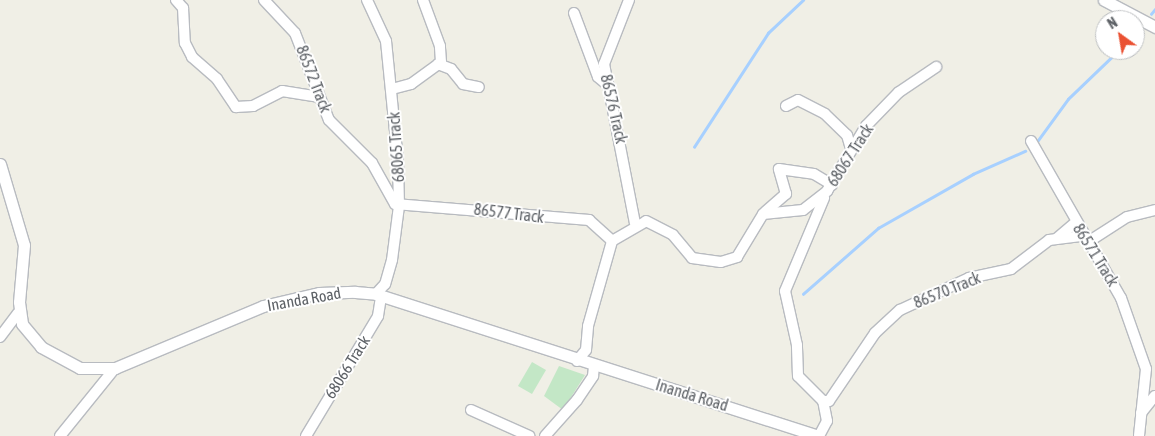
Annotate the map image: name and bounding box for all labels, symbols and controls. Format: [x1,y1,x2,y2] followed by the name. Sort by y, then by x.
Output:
[1095,10,1145,60] north arrow
[1105,14,1120,32] text: N
[292,43,336,115] street label: 86572 Track
[597,72,631,146] street label: 86576 Track
[384,111,408,183] street label: 68065 Track
[823,120,877,190] street label: 68067 Track
[473,199,545,227] street label: 86577 Track
[1069,220,1123,290] street label: 86571 Track
[911,268,983,312] street label: 86570 Track
[266,283,342,315] street label: Inanda Road
[320,332,374,402] street label: 68066 Track
[653,375,731,415] street label: Inanda Road

